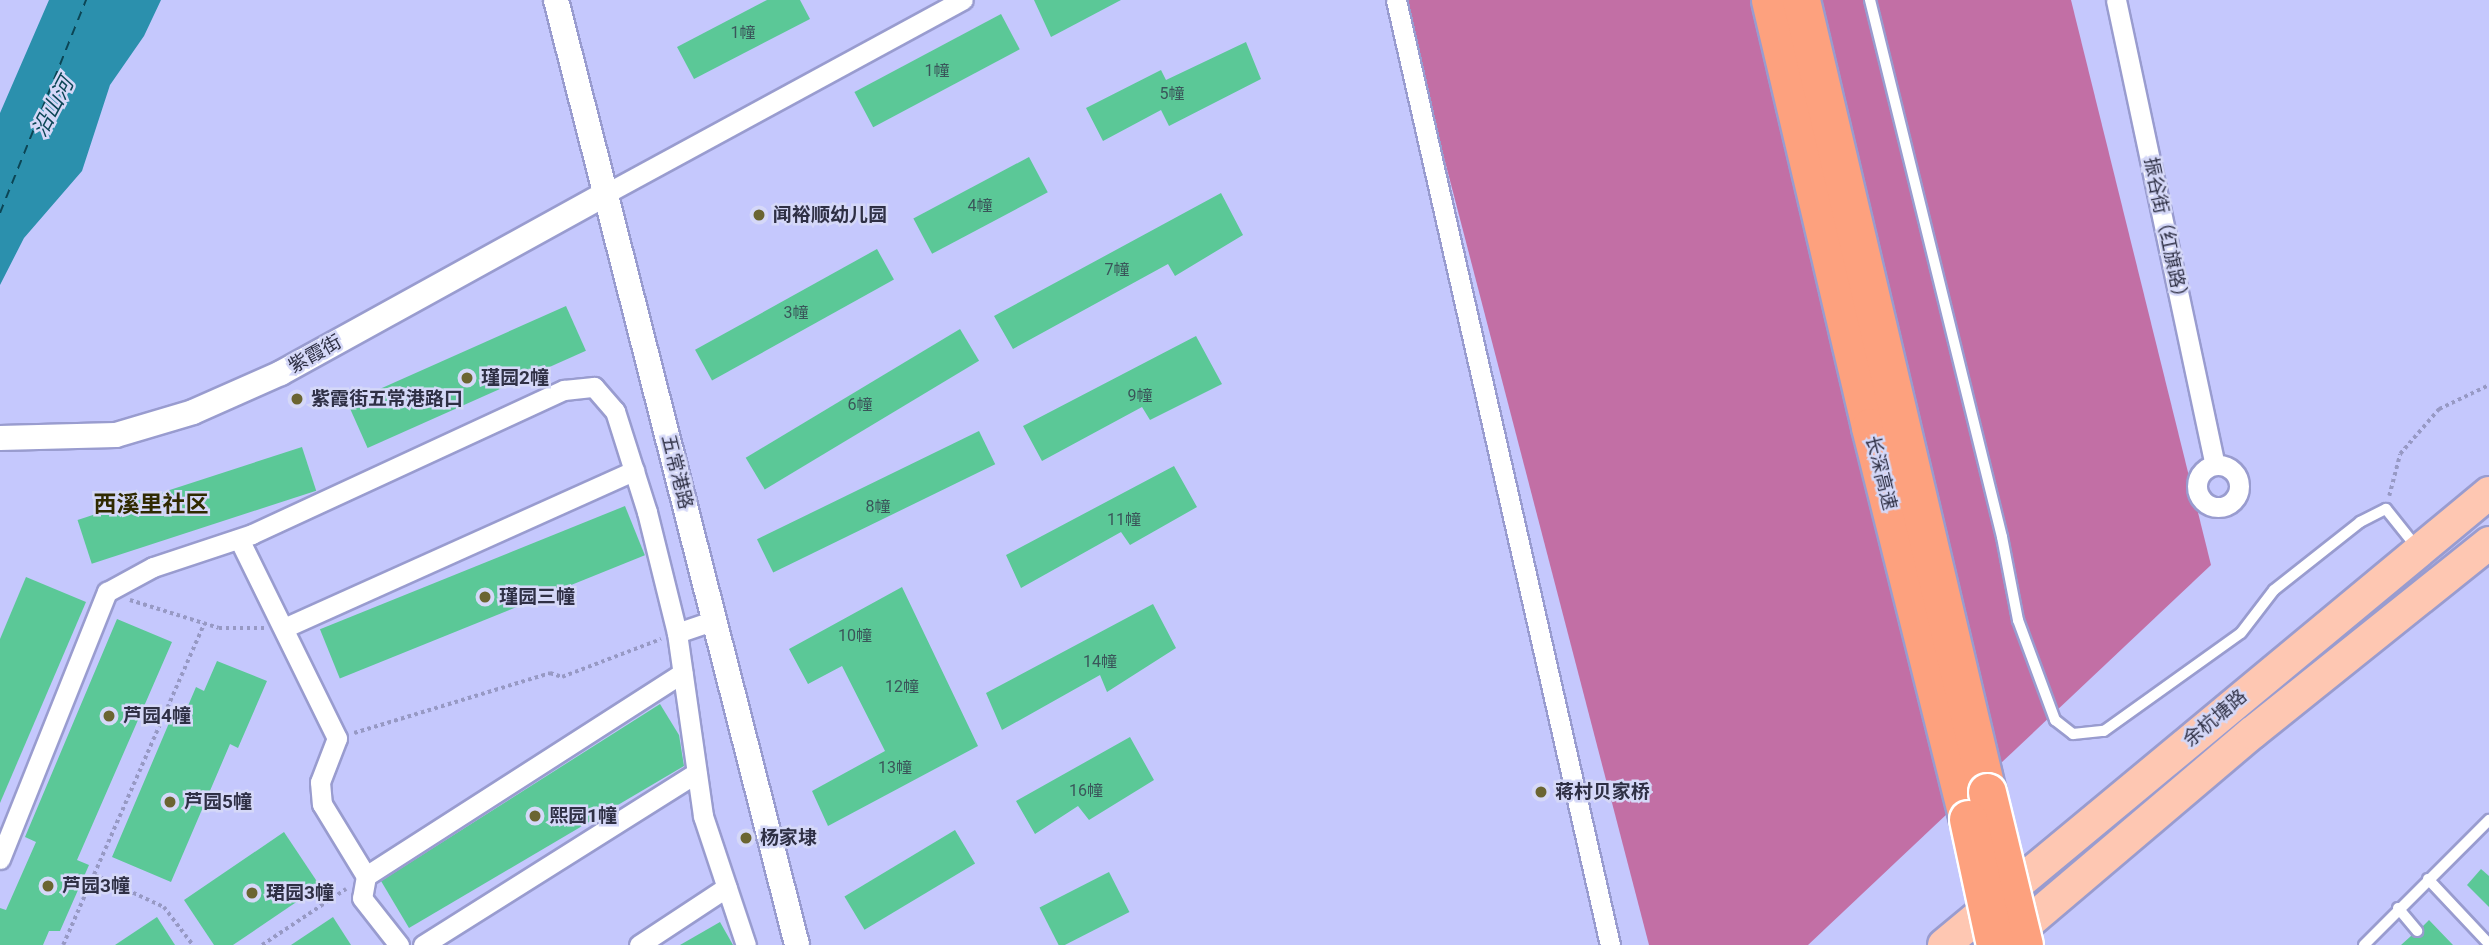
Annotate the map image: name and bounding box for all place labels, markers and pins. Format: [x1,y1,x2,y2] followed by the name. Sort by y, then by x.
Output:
[773,204,887,226] place label: 闻裕顺幼儿园
[751,207,767,223] marker: 闻裕顺幼儿园
[481,367,549,389] place label: 瑾园2幢
[459,370,475,386] marker: 瑾园2幢
[311,388,463,410] place label: 紫霞街五常港路口
[289,391,305,407] marker: 紫霞街五常港路口
[499,586,575,608] place label: 瑾园三幢
[477,589,493,605] marker: 瑾园三幢
[123,705,191,727] place label: 芦园4幢
[101,708,117,724] marker: 芦园4幢
[1555,781,1650,803] place label: 蒋村贝家桥
[1533,784,1549,800] marker: 蒋村贝家桥
[184,791,252,813] place label: 芦园5幢
[162,794,178,810] marker: 芦园5幢
[549,805,617,827] place label: 熙园1幢
[527,808,543,824] marker: 熙园1幢
[760,827,817,849] place label: 杨家埭
[738,830,754,846] marker: 杨家埭
[62,875,130,897] place label: 芦园3幢
[40,878,56,894] marker: 芦园3幢
[266,882,334,904] place label: 珺园3幢
[244,885,260,901] marker: 珺园3幢

